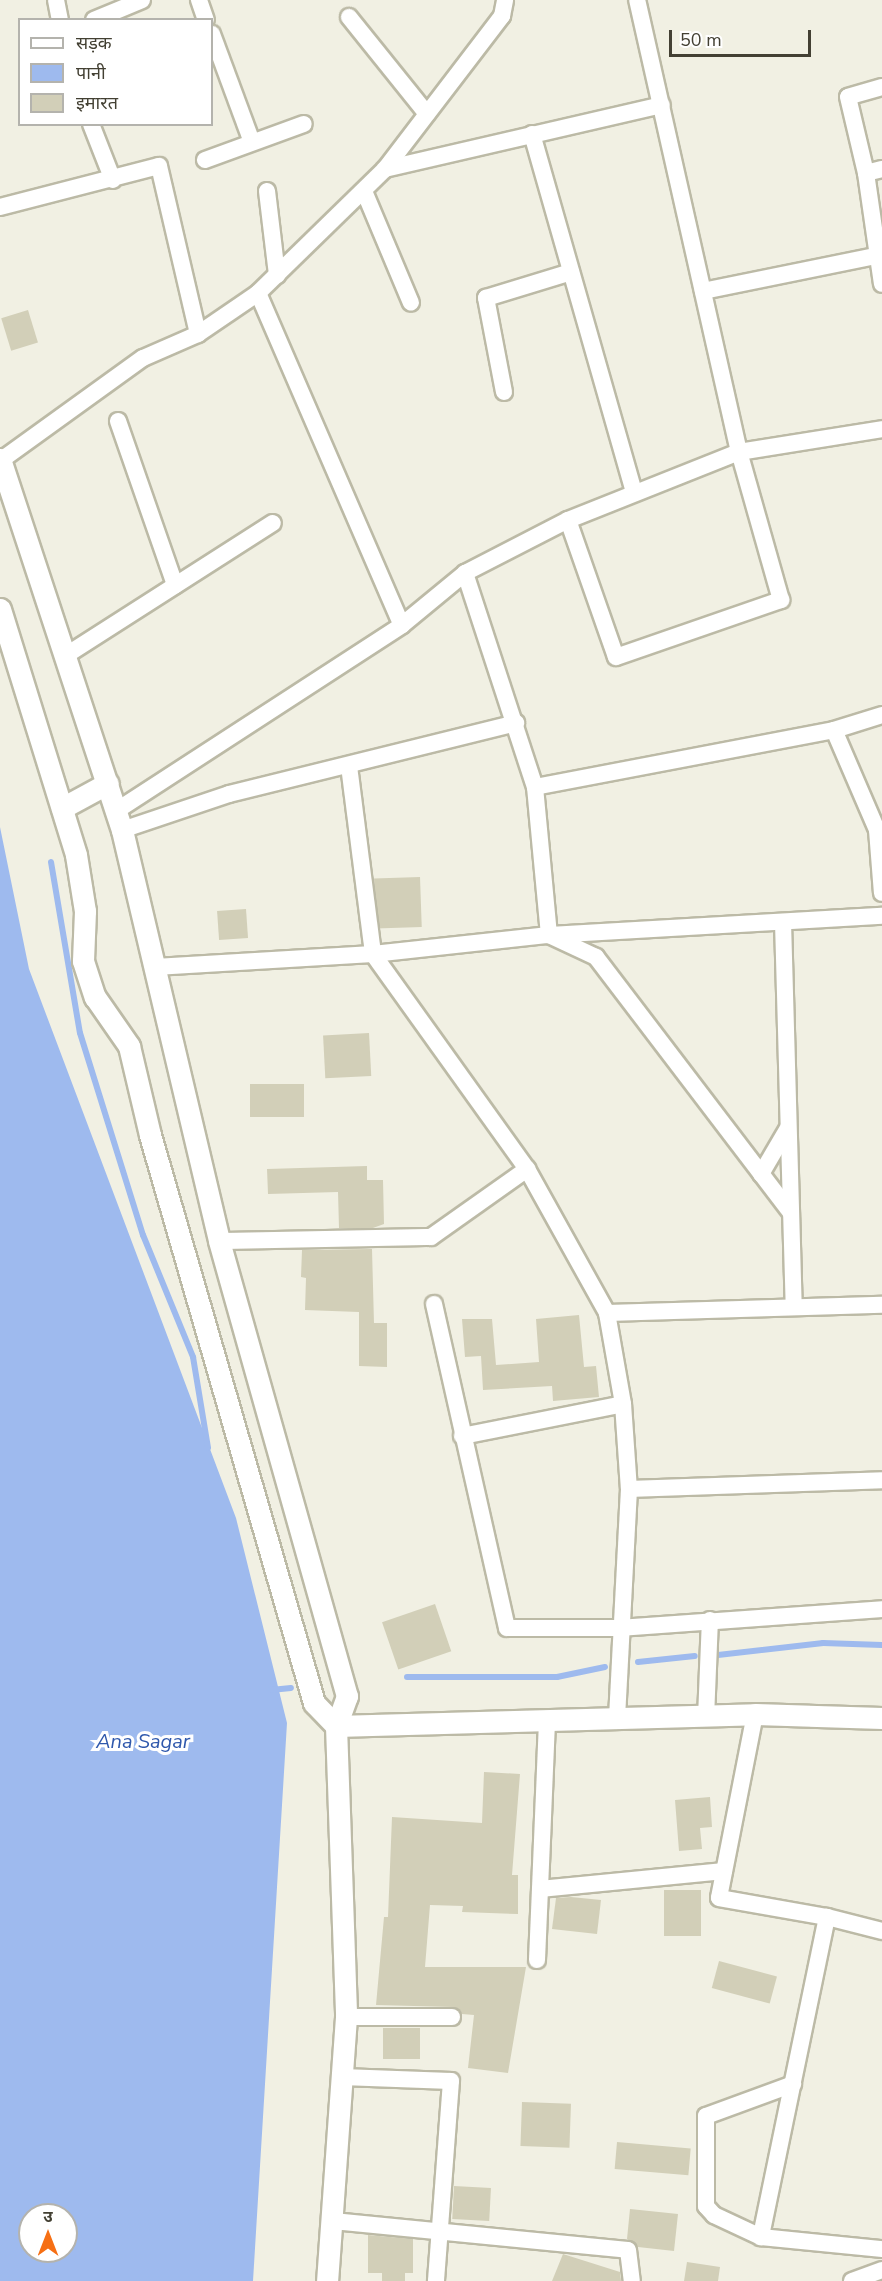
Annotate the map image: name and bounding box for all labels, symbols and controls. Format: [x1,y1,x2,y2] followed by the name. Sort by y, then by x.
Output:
[18,18,213,126] legend
[672,18,814,56] scale bar
[680,28,722,52] text: 50 m
[76,31,112,55] text: सड़क
[76,61,106,85] text: पानी
[76,91,118,115] text: इमारत
[96,1729,190,1753] water label: Ana Sagar
[18,2203,78,2263] north arrow
[43,2206,53,2228] text: उ

